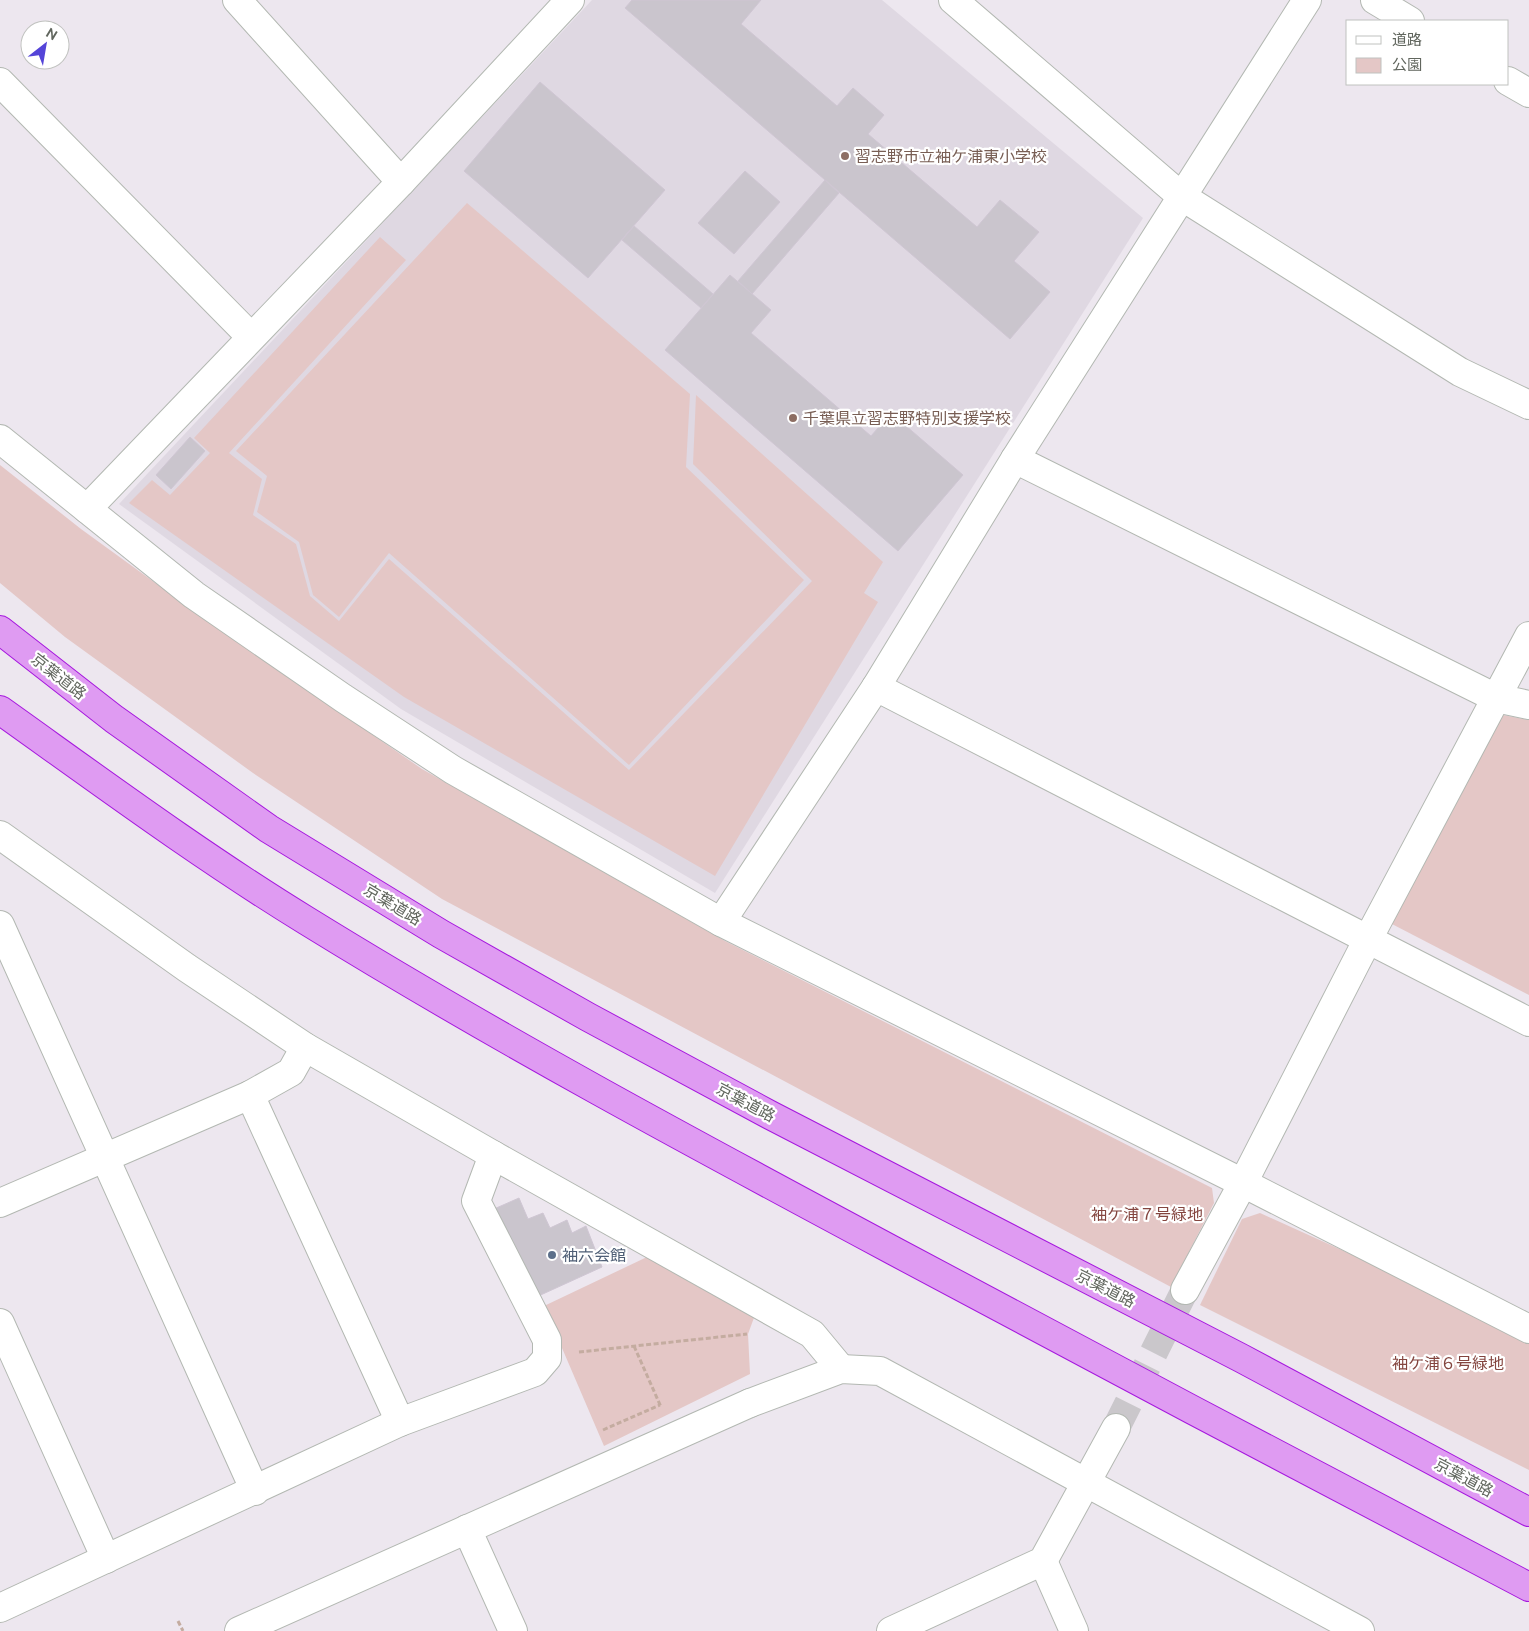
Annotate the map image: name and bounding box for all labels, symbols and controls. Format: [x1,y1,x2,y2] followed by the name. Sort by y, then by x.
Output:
[20,20,70,70] north arrow
[1346,20,1509,85] legend
[43,24,60,43] text: N
[1392,31,1422,48] text: 道路
[1392,56,1422,73] text: 公園
[855,147,1047,165] place label: 習志野市立袖ケ浦東小学校
[839,150,851,162] marker: 習志野市立袖ケ浦東小学校
[803,409,1011,427] place label: 千葉県立習志野特別支援学校
[787,412,799,424] marker: 千葉県立習志野特別支援学校
[28,649,90,703] street label: 京葉道路
[361,880,425,928] street label: 京葉道路
[714,1079,778,1125] street label: 京葉道路
[1091,1205,1203,1223] park label: 袖ケ浦７号緑地
[562,1246,626,1264] place label: 袖六会館
[546,1249,558,1261] marker: 袖六会館
[1073,1265,1139,1311] street label: 京葉道路
[1392,1354,1504,1372] park label: 袖ケ浦６号緑地
[1432,1454,1496,1500] street label: 京葉道路

